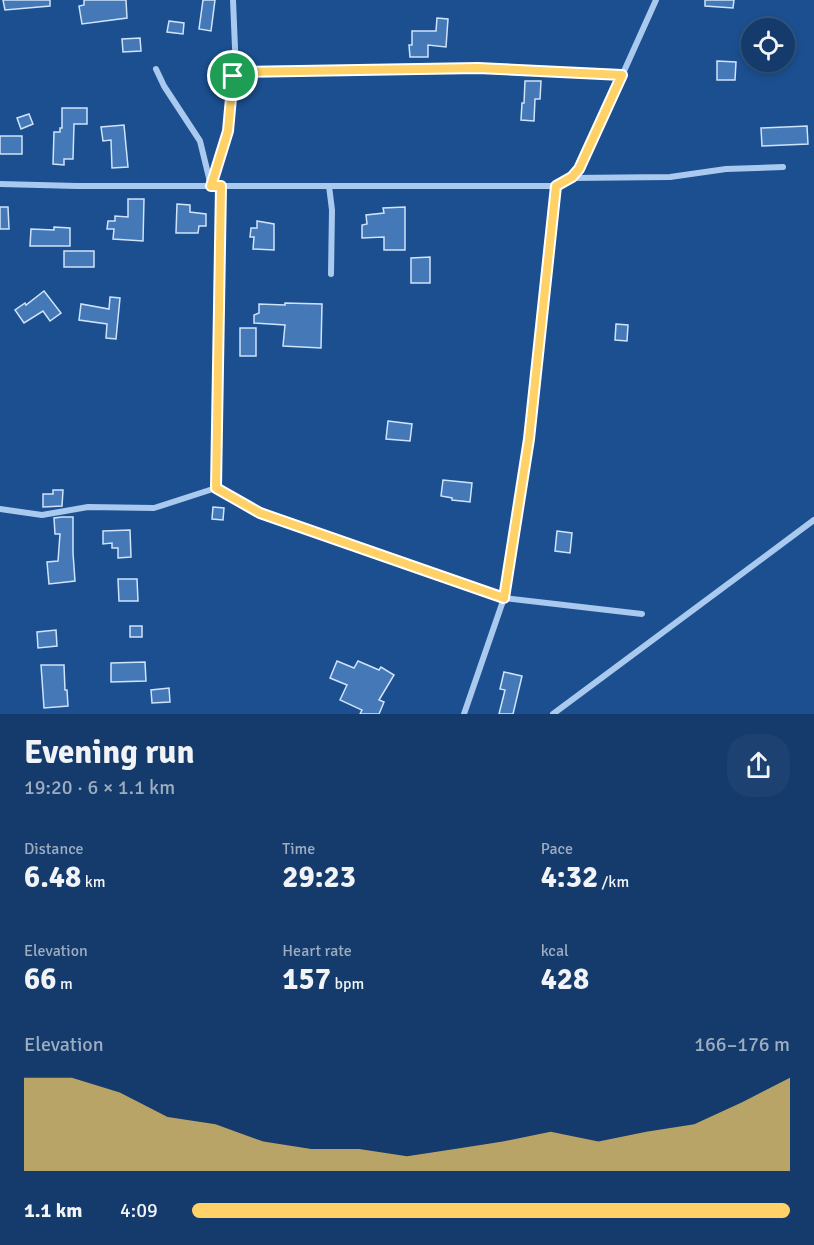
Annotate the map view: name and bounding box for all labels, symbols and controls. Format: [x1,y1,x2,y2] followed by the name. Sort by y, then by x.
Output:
[741,18,795,72] map controls
[741,18,795,72] button: locate
[207,50,258,101] pin
[216,59,249,92] icon: arrive
[24,732,194,773] text: Evening run
[727,734,790,797] button: share
[24,775,175,800] text: 19:20 · 6 × 1.1 km
[24,839,84,859] text: Distance
[282,839,315,859] text: Time
[541,839,573,859] text: Pace
[24,859,81,896] text: 6.48
[282,859,356,896] text: 29:23
[541,859,598,896] text: 4:32
[81,872,106,892] text: km
[598,872,629,892] text: /km
[24,941,88,961] text: Elevation
[282,941,352,961] text: Heart rate
[541,941,569,961] text: kcal
[24,961,56,998] text: 66
[282,961,331,998] text: 157
[541,961,589,998] text: 428
[56,974,73,994] text: m
[331,974,364,994] text: bpm
[24,1032,104,1057] text: Elevation
[694,1032,790,1057] text: 166–176 m
[24,1198,82,1223] text: 1.1 km
[120,1198,158,1223] text: 4:09

